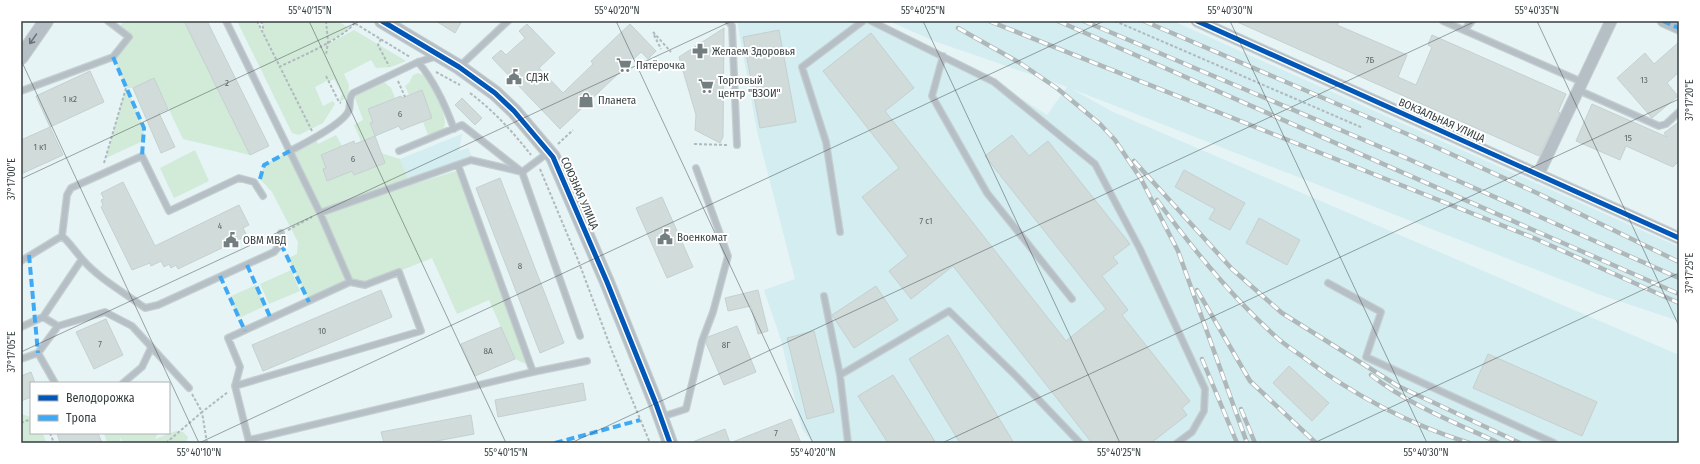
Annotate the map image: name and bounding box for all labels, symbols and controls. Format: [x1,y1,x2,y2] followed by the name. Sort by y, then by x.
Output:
[288,5,332,17] text: 55°40'15"N
[594,5,640,17] text: 55°40'20"N
[901,5,945,17] text: 55°40'25"N
[1207,5,1253,17] text: 55°40'30"N
[1515,5,1559,17] text: 55°40'35"N
[29,33,37,44] one-way arrow
[691,42,709,60] pharmacy icon: Желаем Здоровья
[712,45,795,58] place label: Желаем Здоровья
[1366,55,1374,65] house number: 7Б
[615,56,633,74] supermarket icon: Пятёрочка
[636,59,685,72] place label: Пятёрочка
[505,68,523,86] public building icon: СДЭК
[526,71,549,84] place label: СДЭК
[718,74,781,100] place label: Торговый центр "ВЗОИ"
[1640,75,1648,85] house number: 13
[697,77,715,95] supermarket icon: Торговый центр "ВЗОИ"
[225,78,229,88] house number: 2
[1684,79,1696,121] text: 37°17'20"E
[577,91,595,109] shop icon: Планета
[63,94,77,104] house number: 1 к2
[598,94,636,107] place label: Планета
[1396,95,1487,146] street label: ВОКЗАЛЬНАЯ УЛИЦА
[398,109,403,119] house number: 6
[1624,133,1632,143] house number: 15
[33,142,47,152] house number: 1 к1
[351,154,356,164] house number: 6
[558,155,601,232] street label: СОЮЗНАЯ УЛИЦА
[6,158,18,200] text: 37°17'00"E
[919,216,933,226] house number: 7 с1
[218,221,223,231] house number: 4
[656,228,674,246] public building icon: Военкомат
[222,231,240,249] public building icon: ОВМ МВД
[677,231,728,244] place label: Военкомат
[243,234,286,247] place label: ОВМ МВД
[1684,252,1696,293] text: 37°17'25"E
[518,261,523,271] house number: 8
[318,326,326,336] house number: 10
[6,331,18,373] text: 37°17'05"E
[98,339,102,349] house number: 7
[722,340,731,350] house number: 8Г
[483,346,493,356] house number: 8А
[30,382,170,434] legend
[66,391,135,405] text: Велодорожка
[66,411,97,425] text: Тропа
[774,428,778,438] house number: 7
[177,447,221,459] text: 55°40'10"N
[484,447,528,459] text: 55°40'15"N
[790,447,836,459] text: 55°40'20"N
[1097,447,1141,459] text: 55°40'25"N
[1403,447,1449,459] text: 55°40'30"N

